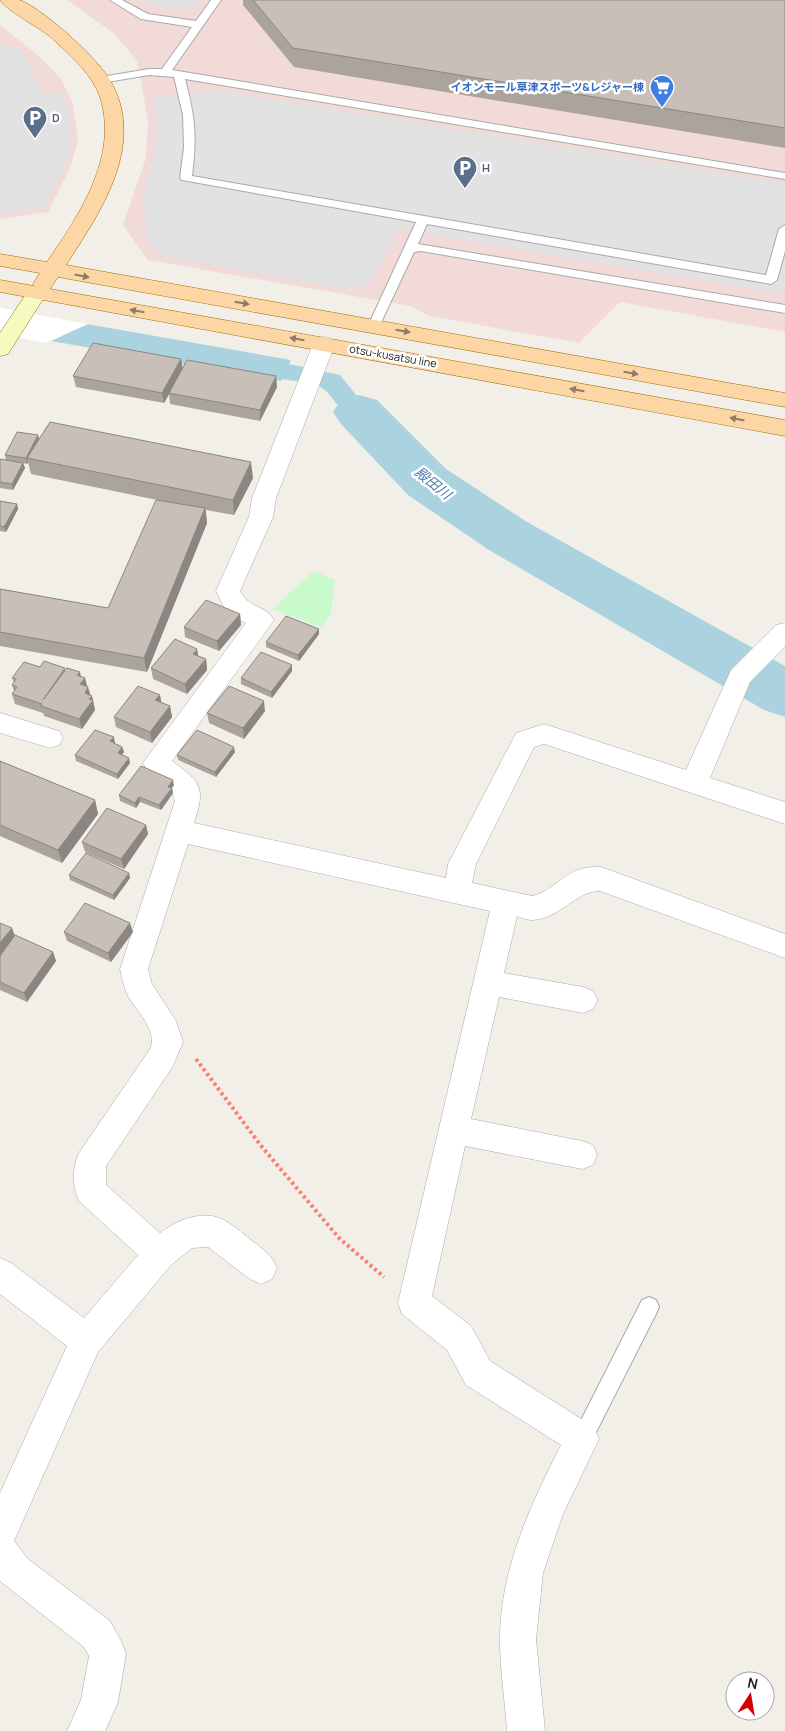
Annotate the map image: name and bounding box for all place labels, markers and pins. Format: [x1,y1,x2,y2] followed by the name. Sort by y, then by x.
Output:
[649,74,675,108] supermarket icon: イオンモール草津スポーツ&レジャー棟
[450,79,644,94] place label: イオンモール草津スポーツ&レジャー棟
[22,105,48,139] parking icon: D
[52,110,60,125] place label: D
[452,155,478,189] parking icon: H
[482,160,490,175] place label: H

